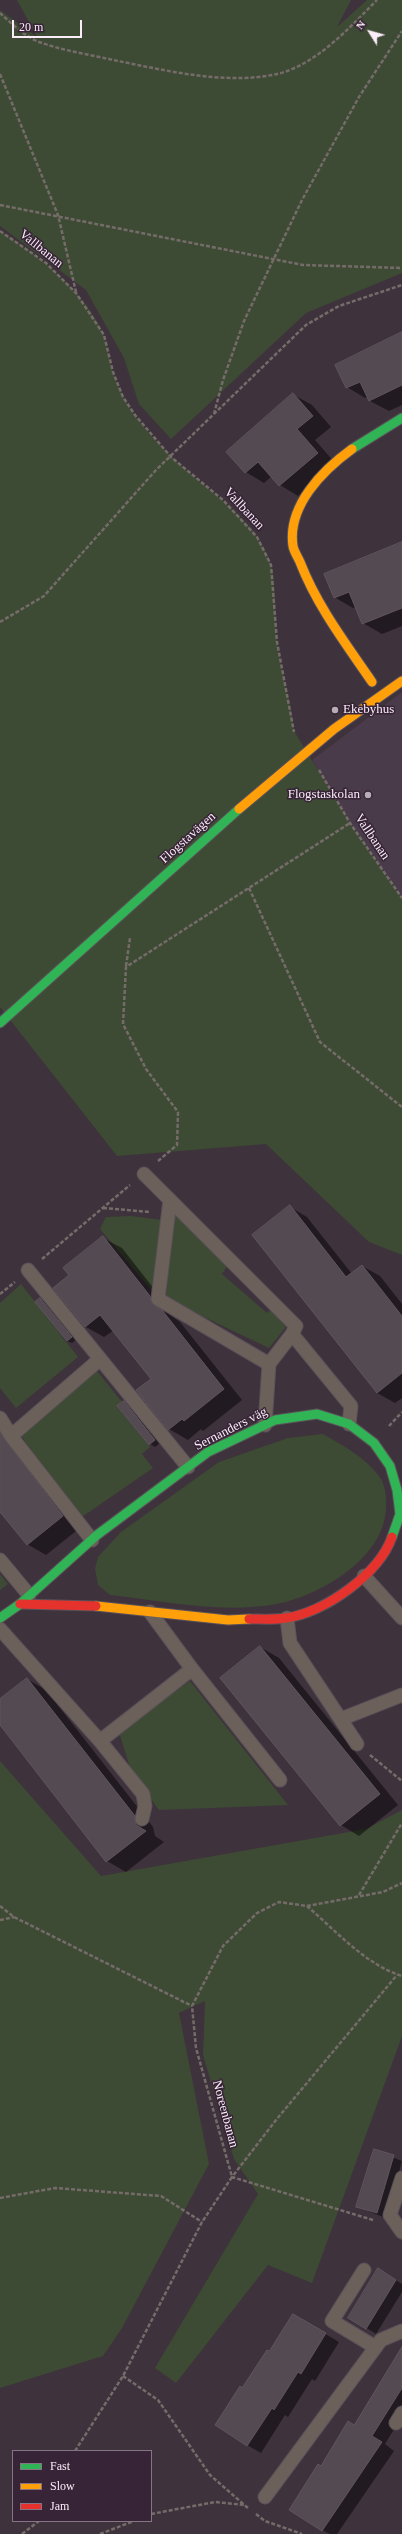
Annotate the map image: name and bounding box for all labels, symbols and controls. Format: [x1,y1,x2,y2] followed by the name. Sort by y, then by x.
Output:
[14,12,84,38] scale bar
[350,12,390,52] north arrow
[353,18,368,32] text: N
[19,20,43,34] text: 20 m
[16,227,66,271] street label: Vallbanan
[221,485,267,533] street label: Vallbanan
[343,702,394,718] place label: Ekebyhus
[330,705,340,715] marker: Ekebyhus
[288,787,360,803] place label: Flogstaskolan
[363,790,373,800] marker: Flogstaskolan
[157,809,219,867] street label: Flogstavägen
[351,811,393,863] street label: Vallbanan
[192,1404,270,1454] street label: Sernanders väg
[208,2079,242,2149] street label: Noreenbanan
[12,2450,152,2522] legend
[50,2459,70,2473] text: Fast
[50,2479,75,2493] text: Slow
[50,2499,69,2513] text: Jam

